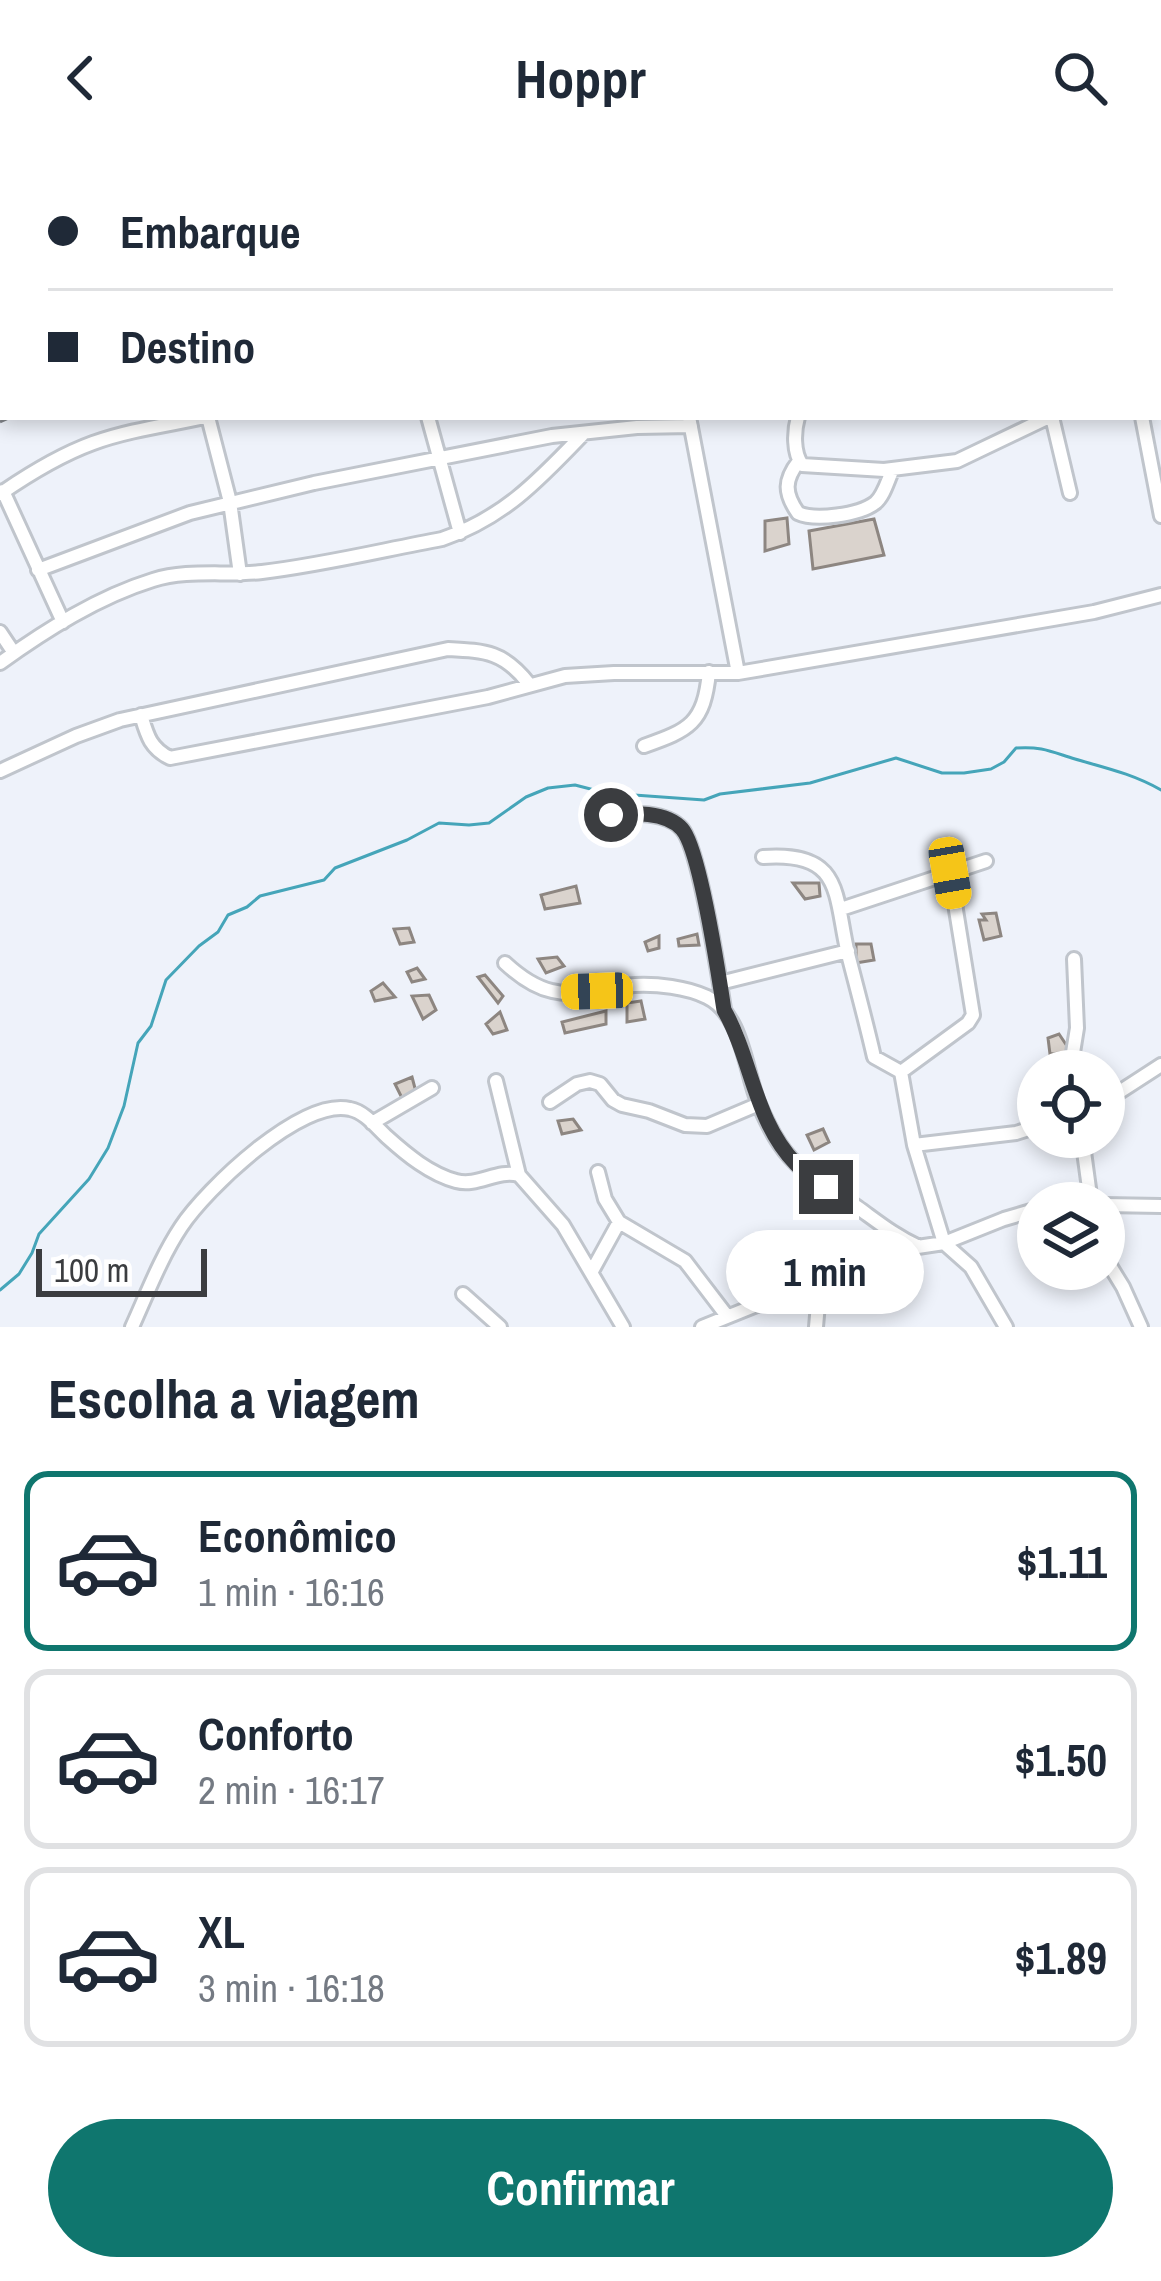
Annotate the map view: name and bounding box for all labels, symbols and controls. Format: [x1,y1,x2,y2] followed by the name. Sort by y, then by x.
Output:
[515,42,646,115] text: Hoppr
[48,45,114,111] icon: back
[1047,45,1113,111] icon: search
[120,201,300,262] text: Embarque
[120,316,255,377] text: Destino
[584,788,638,842] route start
[926,834,974,912] car
[560,972,634,1010] car
[1017,1050,1125,1290] map controls
[1017,1050,1125,1158] button: locate
[799,1160,853,1214] route end
[1017,1182,1125,1290] button: layers
[727,1229,925,1313] callout: 1 min
[36,1243,207,1296] scale bar
[783,1246,867,1298] text: 1 min
[54,1248,129,1292] text: 100 m
[48,1362,420,1435] text: Escolha a viagem
[198,1505,397,1566] text: Econômico
[54,1507,162,1615] icon: car
[1017,1531,1107,1592] text: $1.11
[198,1566,385,1618] text: 1 min · 16:16
[198,1703,354,1764] text: Conforto
[54,1705,162,1813] icon: car
[1015,1729,1107,1790] text: $1.50
[198,1764,385,1816] text: 2 min · 16:17
[198,1901,245,1962] text: XL
[54,1903,162,2011] icon: car
[1015,1927,1107,1988] text: $1.89
[198,1962,385,2014] text: 3 min · 16:18
[48,2119,1113,2257] button: Confirmar

